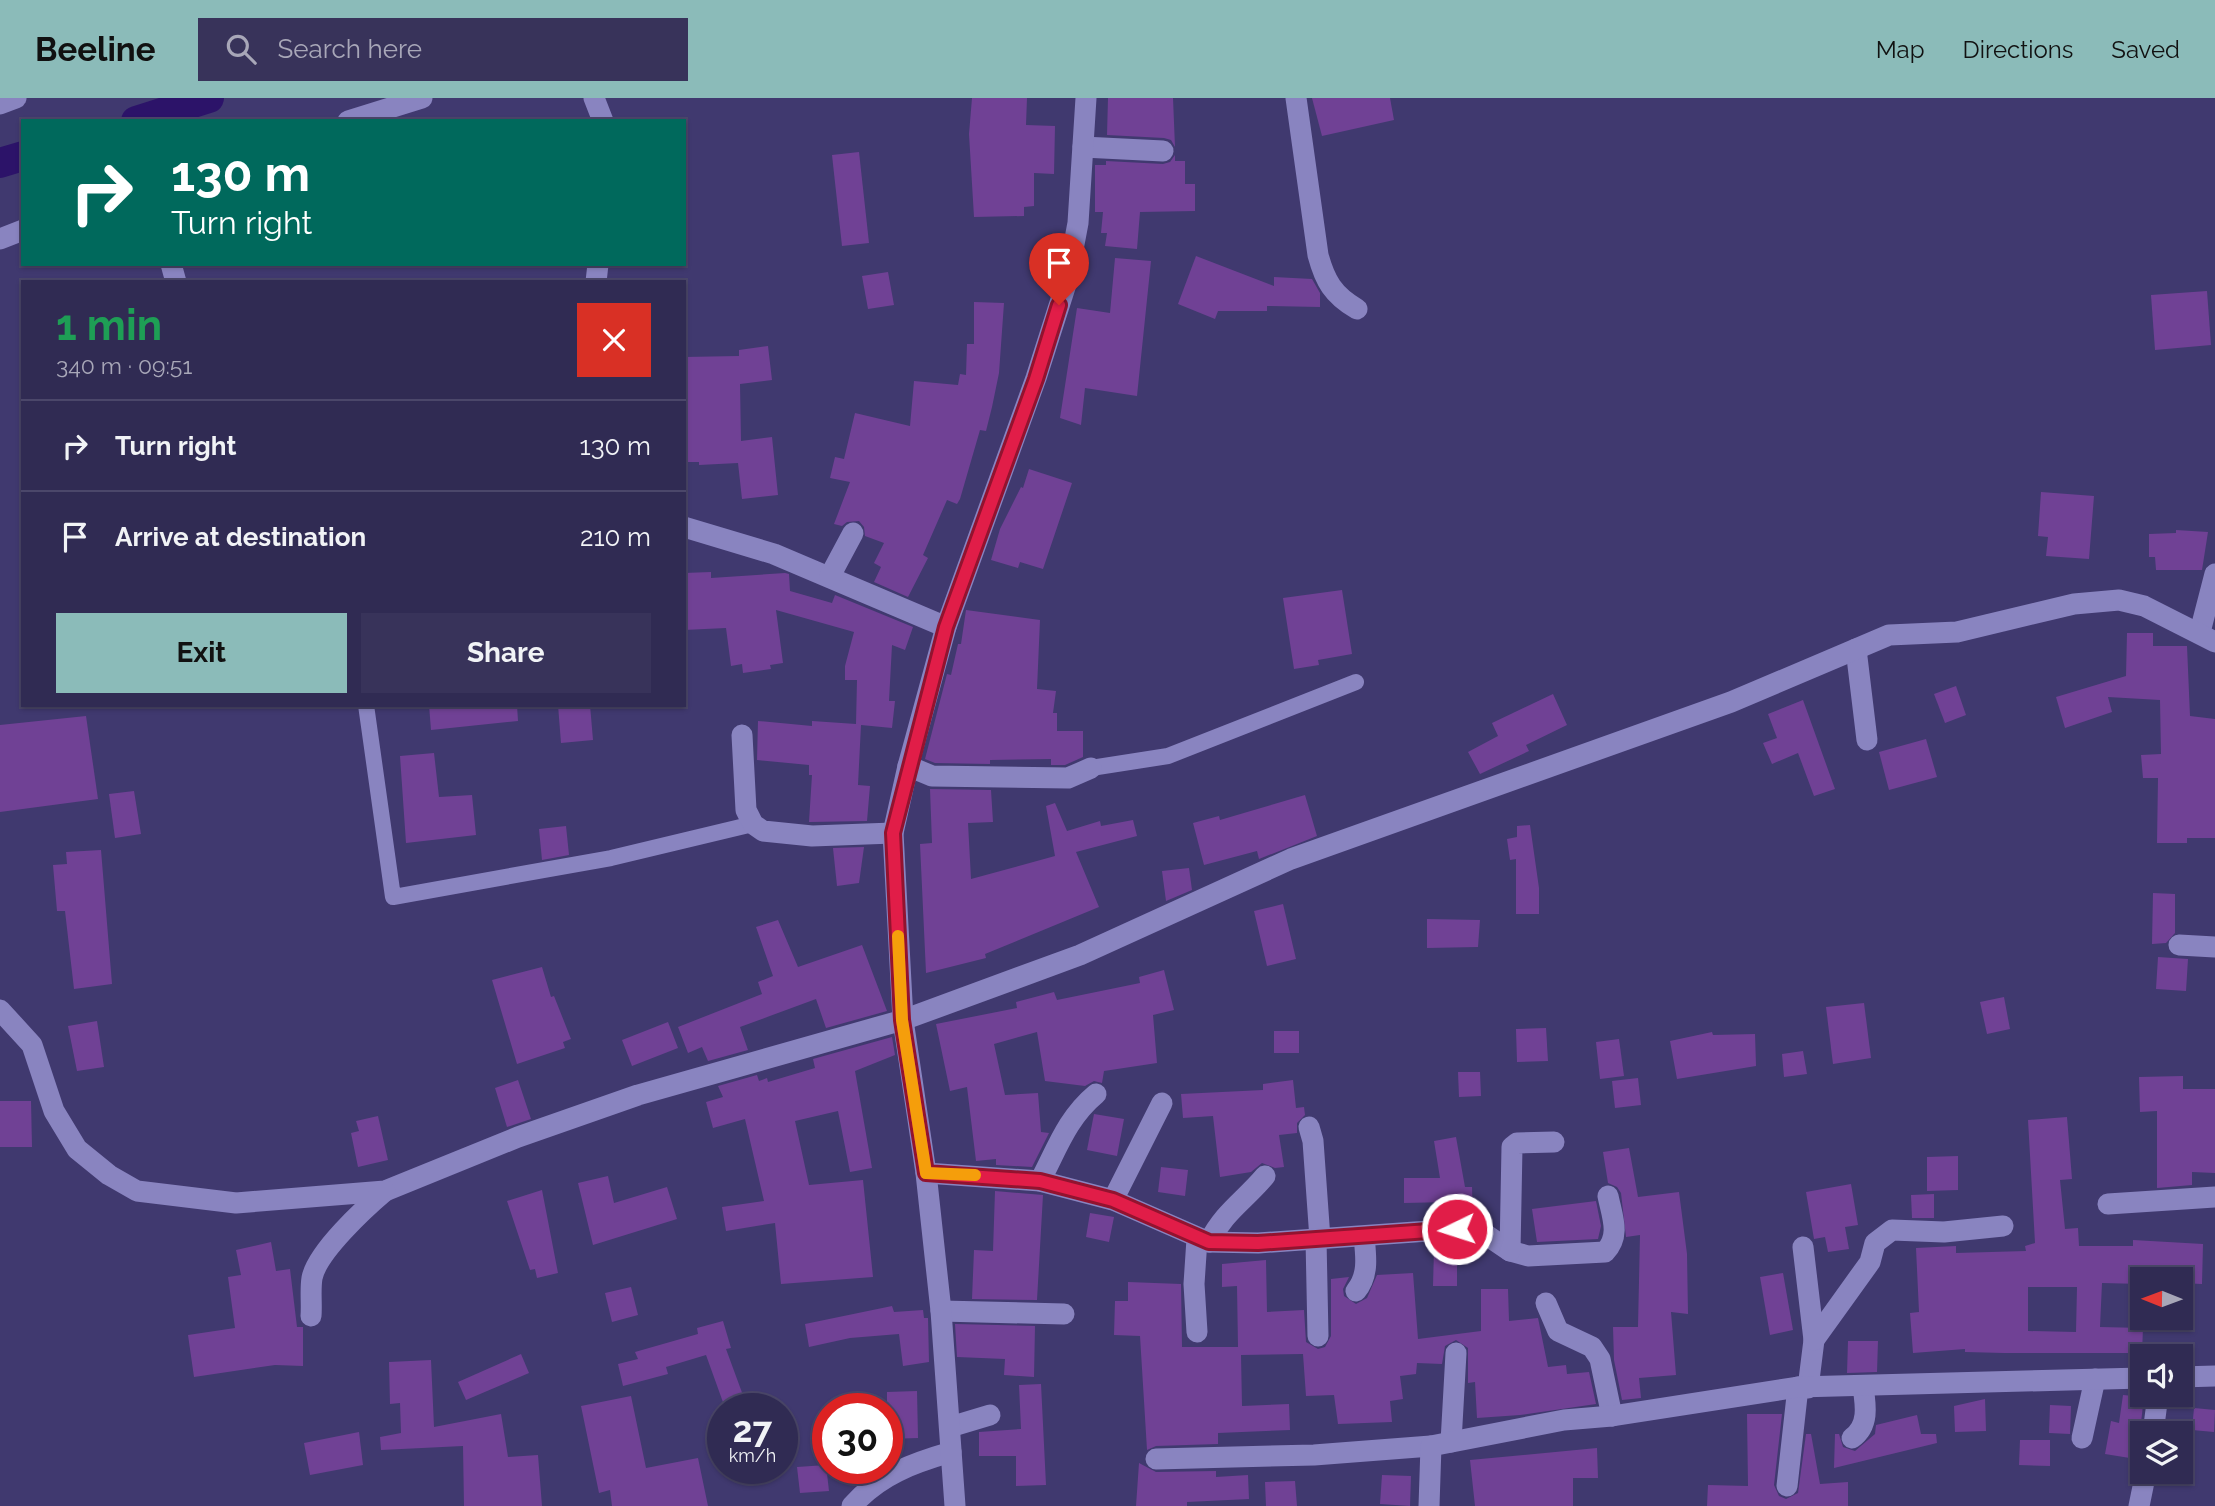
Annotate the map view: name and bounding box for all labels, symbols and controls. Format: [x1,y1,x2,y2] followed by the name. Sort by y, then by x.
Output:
[198,18,688,81] search box
[35,30,156,69] text: Beeline
[222,30,260,68] icon: search
[278,34,422,64] text: Search here
[1876,35,1925,64] text: Map
[1963,35,2073,64] text: Directions
[2111,35,2180,64] text: Saved
[171,145,310,202] text: 130 m
[56,147,147,238] icon: right
[171,204,312,241] text: Turn right
[1029,233,1089,305] pin
[1040,244,1078,282] icon: arrive
[56,301,162,350] text: 1 min
[577,303,651,377] button: close
[56,352,192,379] text: 340 m · 09:51
[56,427,94,465] icon: right
[115,431,236,461] text: Turn right
[580,431,651,461] text: 130 m
[56,518,94,556] icon: arrive
[115,522,366,552] text: Arrive at destination
[580,522,651,552] text: 210 m
[56,613,347,693] button: Exit
[361,613,651,693] button: Share
[1420,1192,1494,1266] position arrow
[2130,1267,2193,1330] north arrow
[2130,1267,2193,1484] map controls
[2130,1344,2193,1407] button: sound
[812,1393,903,1484] speed limit sign: 30
[733,1409,772,1450] text: 27
[2130,1421,2193,1484] button: layers
[729,1445,776,1466] text: km/h

